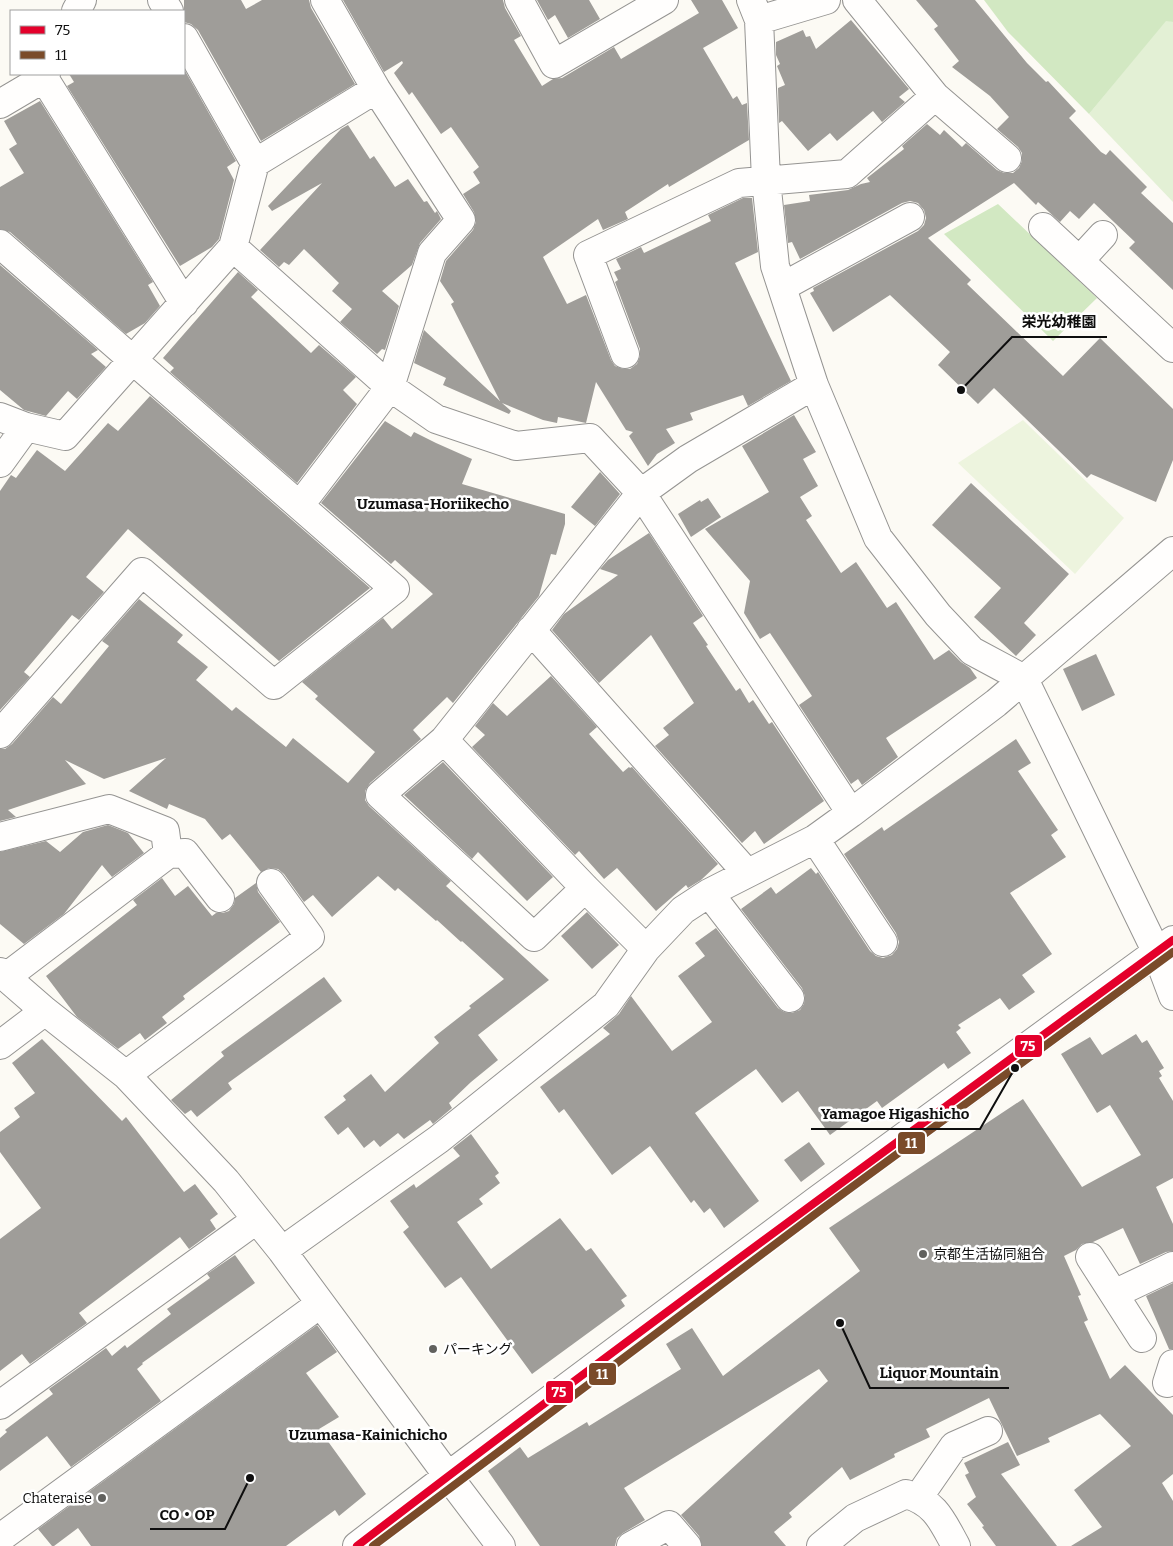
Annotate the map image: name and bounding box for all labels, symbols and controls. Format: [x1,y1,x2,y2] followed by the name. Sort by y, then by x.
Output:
[10,10,185,75] legend
[55,21,70,39] text: 75
[55,46,67,64] text: 11
[1012,307,1107,337] callout: 栄光幼稚園
[1021,313,1097,331] text: 栄光幼稚園
[357,495,510,513] district label: Uzumasa-Horiikecho
[1014,1034,1043,1058] line badge: 75
[1020,1038,1036,1055] text: 75
[811,1099,980,1129] callout: Yamagoe Higashicho
[821,1105,970,1123] text: Yamagoe Higashicho
[897,1131,926,1155] line badge: 11
[905,1135,917,1152] text: 11
[933,1246,1045,1263] place label: 京都生活協同組合
[917,1248,929,1260] marker: 京都生活協同組合
[443,1341,513,1358] place label: パーキング
[427,1343,439,1355] marker: パーキング
[870,1358,1009,1388] callout: Liquor Mountain
[588,1362,617,1386] line badge: 11
[879,1364,999,1382] text: Liquor Mountain
[596,1366,608,1383] text: 11
[545,1380,574,1404] line badge: 75
[551,1384,567,1401] text: 75
[289,1426,448,1444] district label: Uzumasa-Kainichicho
[23,1490,92,1507] place label: Chateraise
[96,1492,108,1504] marker: Chateraise
[150,1499,225,1529] callout: CO・OP
[159,1506,215,1524] text: CO・OP

